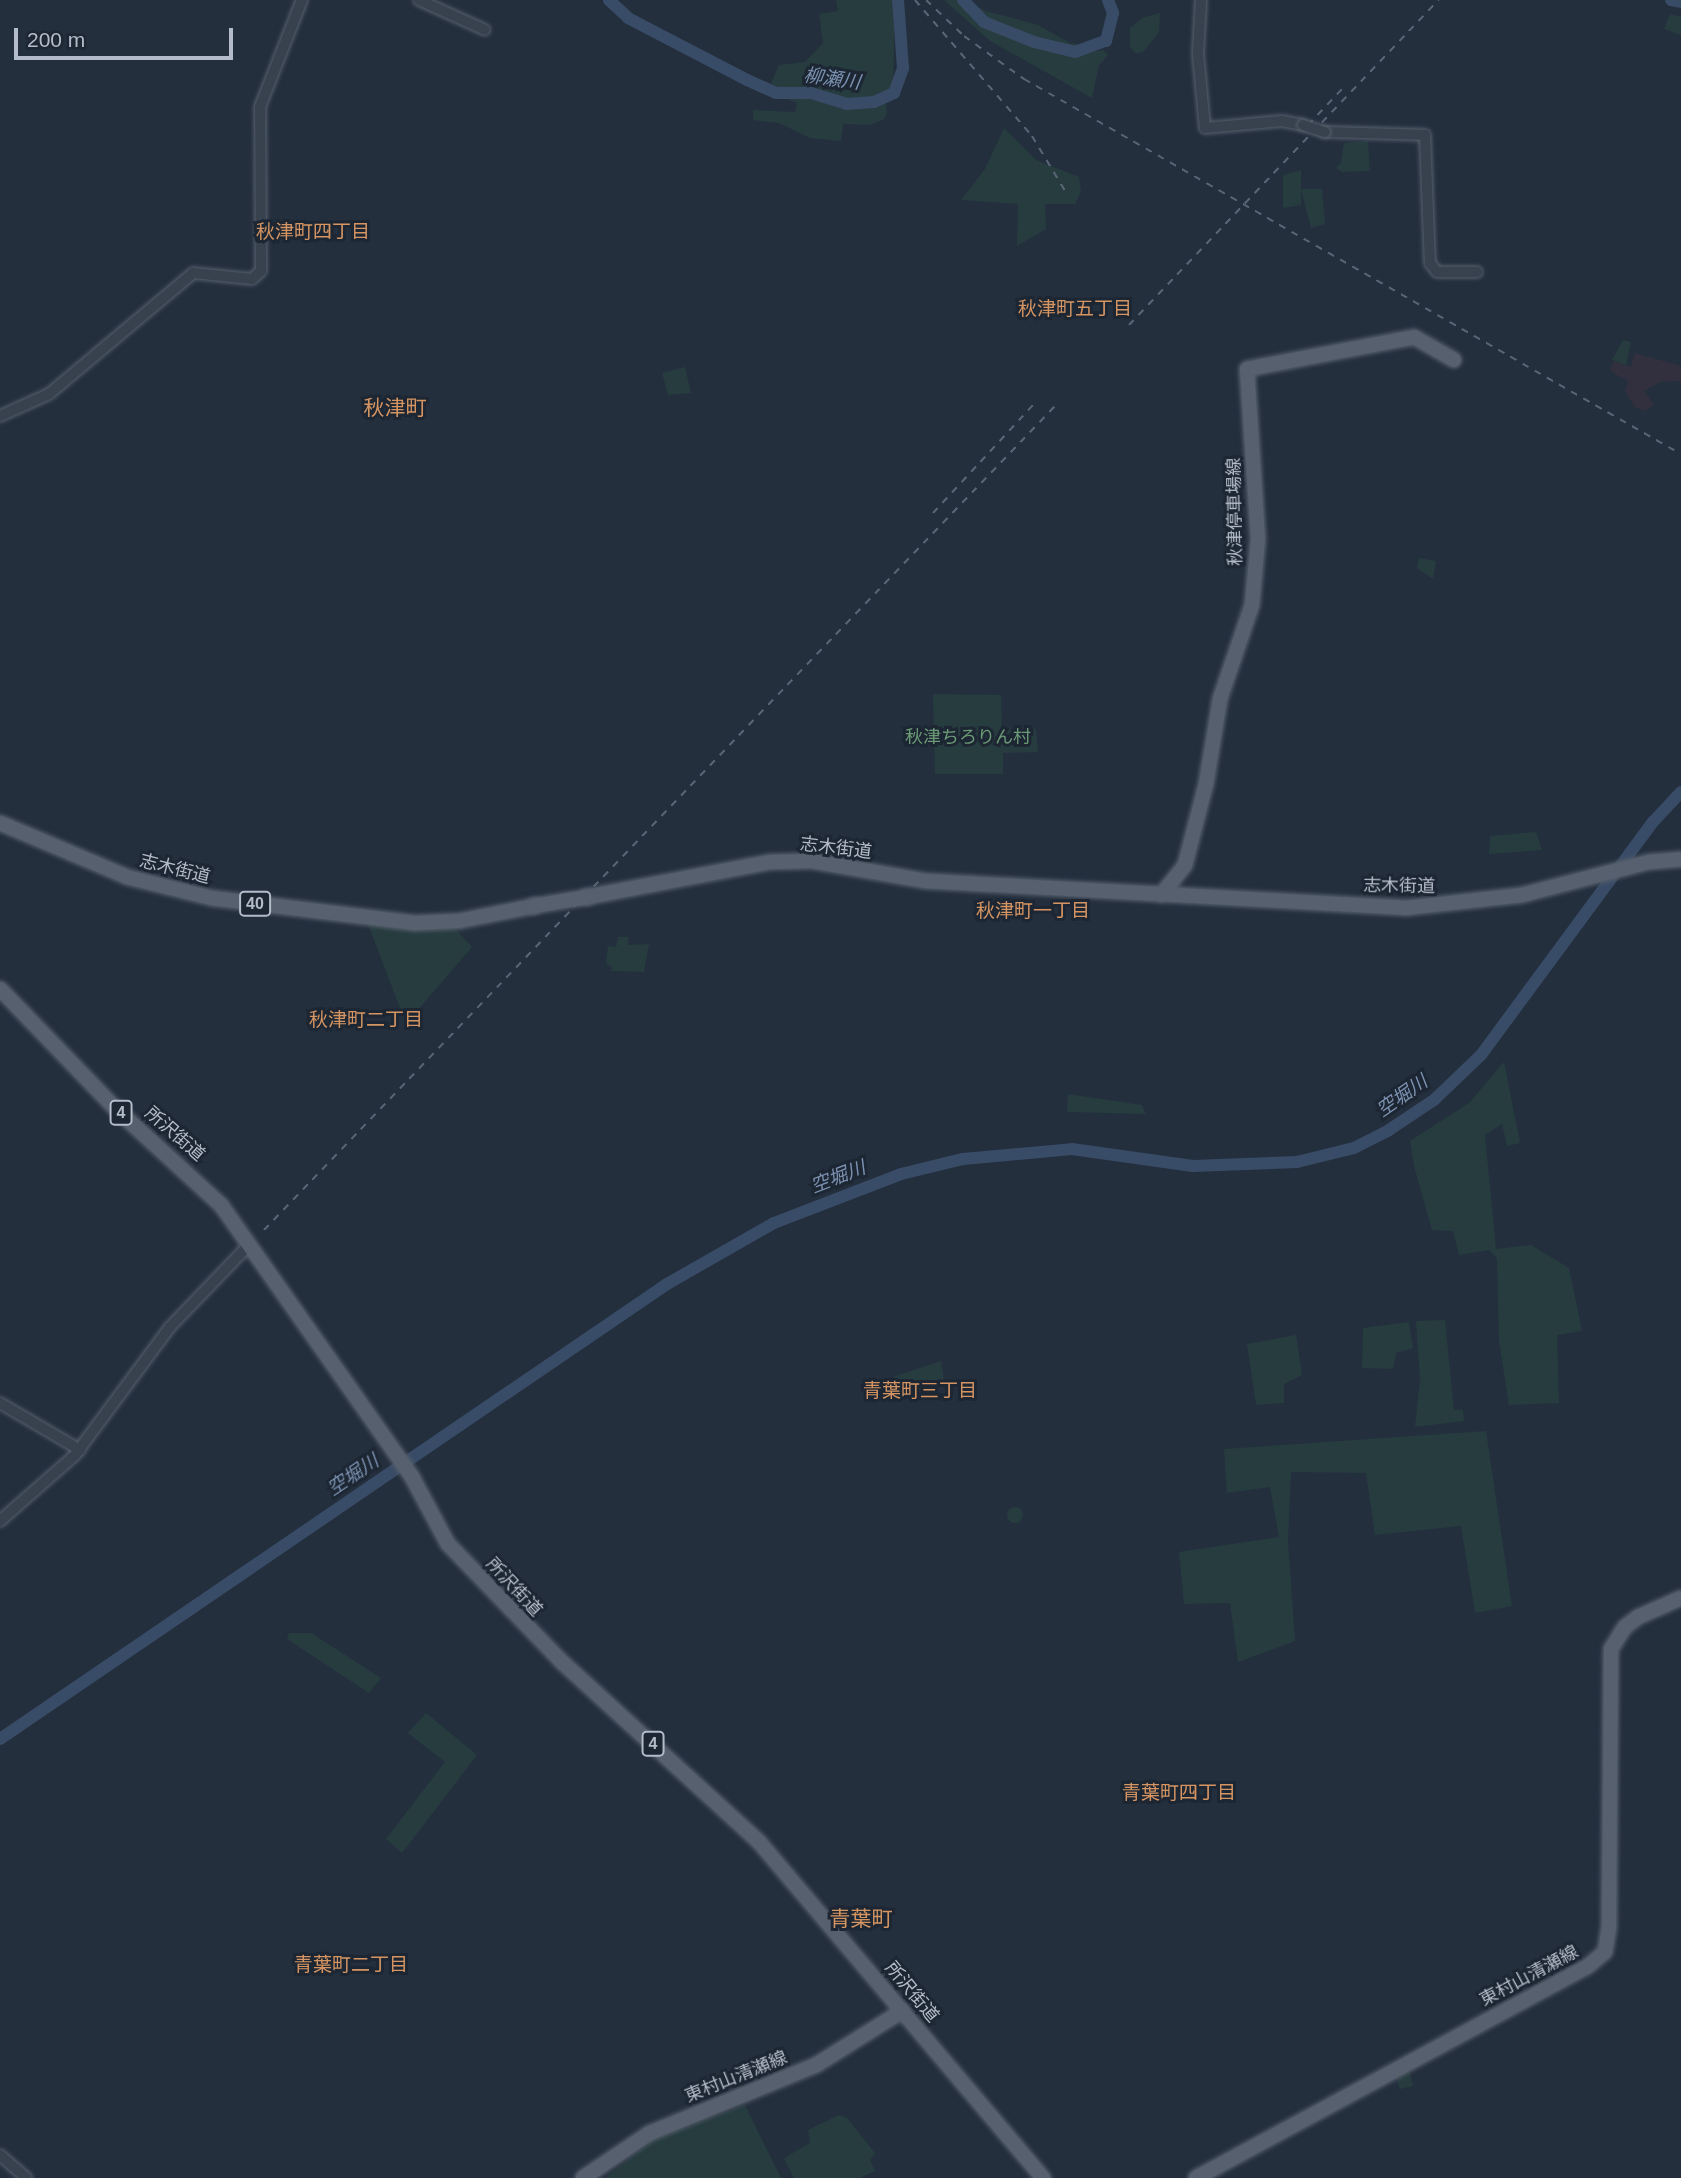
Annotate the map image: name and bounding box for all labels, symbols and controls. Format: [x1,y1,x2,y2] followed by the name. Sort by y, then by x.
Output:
[18,14,236,58] scale bar
[27,28,85,51] text: 200 m
[802,64,862,94] water label: 柳瀬川
[256,221,370,243] district label: 秋津町四丁目
[1018,298,1132,320] district label: 秋津町五丁目
[364,395,426,421] district label: 秋津町
[1223,458,1247,566] street label: 秋津停車場線
[905,726,1031,748] park label: 秋津ちろりん村
[799,833,873,863] street label: 志木街道
[137,850,213,888] street label: 志木街道
[1363,875,1435,897] street label: 志木街道
[238,891,272,916] road number: 40
[976,900,1090,922] district label: 秋津町一丁目
[309,1009,423,1031] district label: 秋津町二丁目
[1372,1070,1432,1122] water label: 空堀川
[109,1100,133,1126] road number: 4
[141,1102,209,1166] street label: 所沢街道
[807,1156,869,1198] water label: 空堀川
[863,1380,977,1402] district label: 青葉町三丁目
[323,1450,383,1500] water label: 空堀川
[482,1553,546,1621] street label: 所沢街道
[641,1732,665,1756] road number: 4
[1122,1782,1236,1804] district label: 青葉町四丁目
[830,1906,892,1932] district label: 青葉町
[1476,1941,1582,2011] street label: 東村山清瀬線
[294,1954,408,1976] district label: 青葉町二丁目
[881,1957,943,2027] street label: 所沢街道
[682,2047,790,2107] street label: 東村山清瀬線

